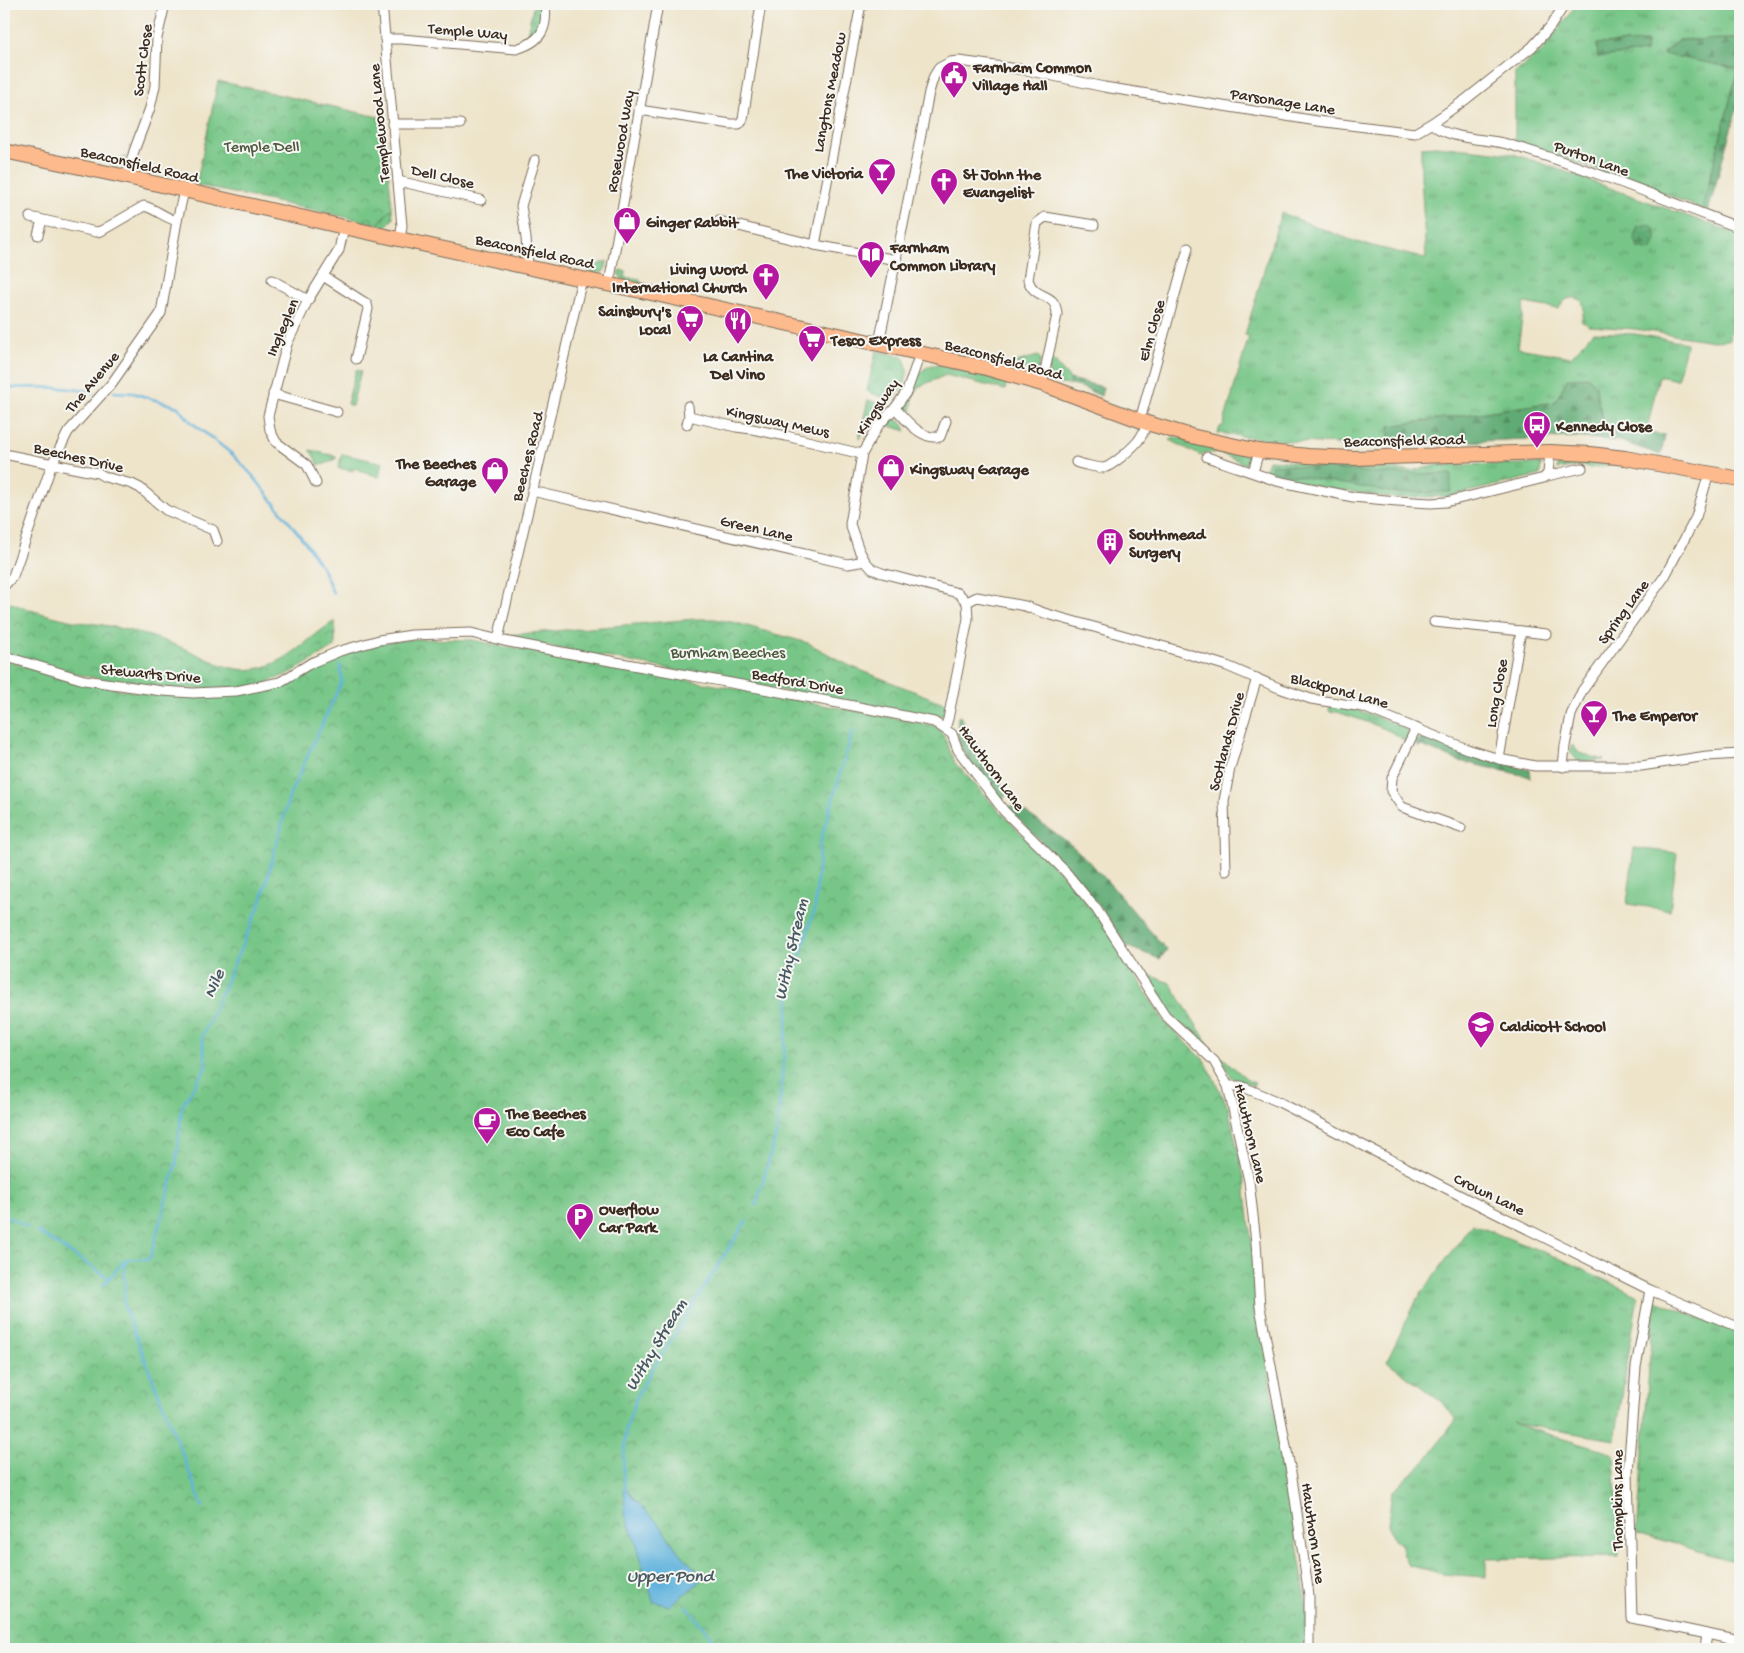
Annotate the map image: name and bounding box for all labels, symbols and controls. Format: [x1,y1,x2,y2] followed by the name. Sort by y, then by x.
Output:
[426,20,508,46] street label: Temple Way
[131,22,158,98] street label: Scott Close
[810,30,853,154] street label: Langtons Meadow
[939,60,969,99] public building icon: Farnham Common Village Hall
[972,60,1092,97] place label: Farnham Common Village Hall
[367,62,396,183] street label: Templewood Lane
[1228,86,1337,121] street label: Parsonage Lane
[604,89,641,194] street label: Rosewood Way
[1550,138,1632,183] street label: Purton Lane
[224,139,299,158] park label: Temple Dell
[77,143,202,190] street label: Beaconsfield Road
[867,157,897,196] bar icon: The Victoria
[408,162,476,195] street label: Dell Close
[784,166,864,185] place label: The Victoria
[929,167,959,206] church icon: St John the Evangelist
[963,167,1042,204] place label: St John the Evangelist
[612,206,642,245] shop icon: Ginger Rabbit
[646,215,740,234] place label: Ginger Rabbit
[472,231,597,276] street label: Beaconsfield Road
[856,240,886,279] library icon: Farnham Common Library
[889,240,995,277] place label: Farnham Common Library
[612,262,749,299] place label: Living Word International Church
[751,262,781,301] church icon: Living Word International Church
[264,296,305,360] street label: Ingleglen
[1136,297,1171,364] street label: Elm Close
[598,304,672,341] place label: Sainsbury's Local
[675,304,705,343] supermarket icon: Sainsbury's Local
[723,306,753,345] restaurant icon: La Cantina Del Vino
[797,324,827,363] supermarket icon: Tesco Express
[829,333,922,352] place label: Tesco Express
[941,336,1065,387] street label: Beaconsfield Road
[62,348,126,419] street label: The Avenue
[703,349,774,386] place label: La Cantina Del Vino
[853,376,905,440] street label: Kingsway
[724,403,832,444] street label: Kingsway Mews
[509,409,550,505] street label: Beeches Road
[1522,410,1552,449] bus stop icon: Kennedy Close
[1555,419,1653,438] place label: Kennedy Close
[1342,432,1466,453] street label: Beaconsfield Road
[31,440,126,479] street label: Beeches Drive
[876,453,906,492] shop icon: Kingsway Garage
[394,456,477,493] place label: The Beeches Garage
[480,456,510,495] shop icon: The Beeches Garage
[909,462,1029,481] place label: Kingsway Garage
[718,513,795,548] street label: Green Lane
[1095,527,1125,566] building icon: Southmead Surgery
[1129,527,1207,564] place label: Southmead Surgery
[1595,576,1655,649] street label: Spring Lane
[670,645,786,664] park label: Burnham Beeches
[1483,657,1514,729] street label: Long Close
[100,662,202,689] street label: Stewarts Drive
[749,666,845,701] street label: Bedford Drive
[1287,670,1391,715] street label: Blackpond Lane
[1206,690,1251,793] street label: Scotlands Drive
[1579,699,1609,738] bar icon: The Emperor
[1611,708,1699,727] place label: The Emperor
[953,722,1028,816] street label: Hawthorn Lane
[771,897,814,1002] water label: Withy Stream
[200,966,231,1001] water label: Nile
[1466,1010,1496,1049] school or university icon: Caldicott School
[1499,1019,1607,1038] place label: Caldicott School
[1228,1082,1269,1186] street label: Hawthorn Lane
[472,1106,502,1145] cafe icon: The Beeches Eco Cafe
[504,1106,587,1143] place label: The Beeches Eco Cafe
[1450,1171,1528,1222] street label: Crown Lane
[565,1202,595,1241] parking icon: Overflow Car Park
[598,1202,659,1239] place label: Overflow Car Park
[621,1295,693,1395] water label: Withy Stream
[1610,1449,1629,1551] street label: Thompkins Lane
[1295,1482,1328,1586] street label: Hawthorn Lane
[627,1567,716,1588] water label: Upper Pond

